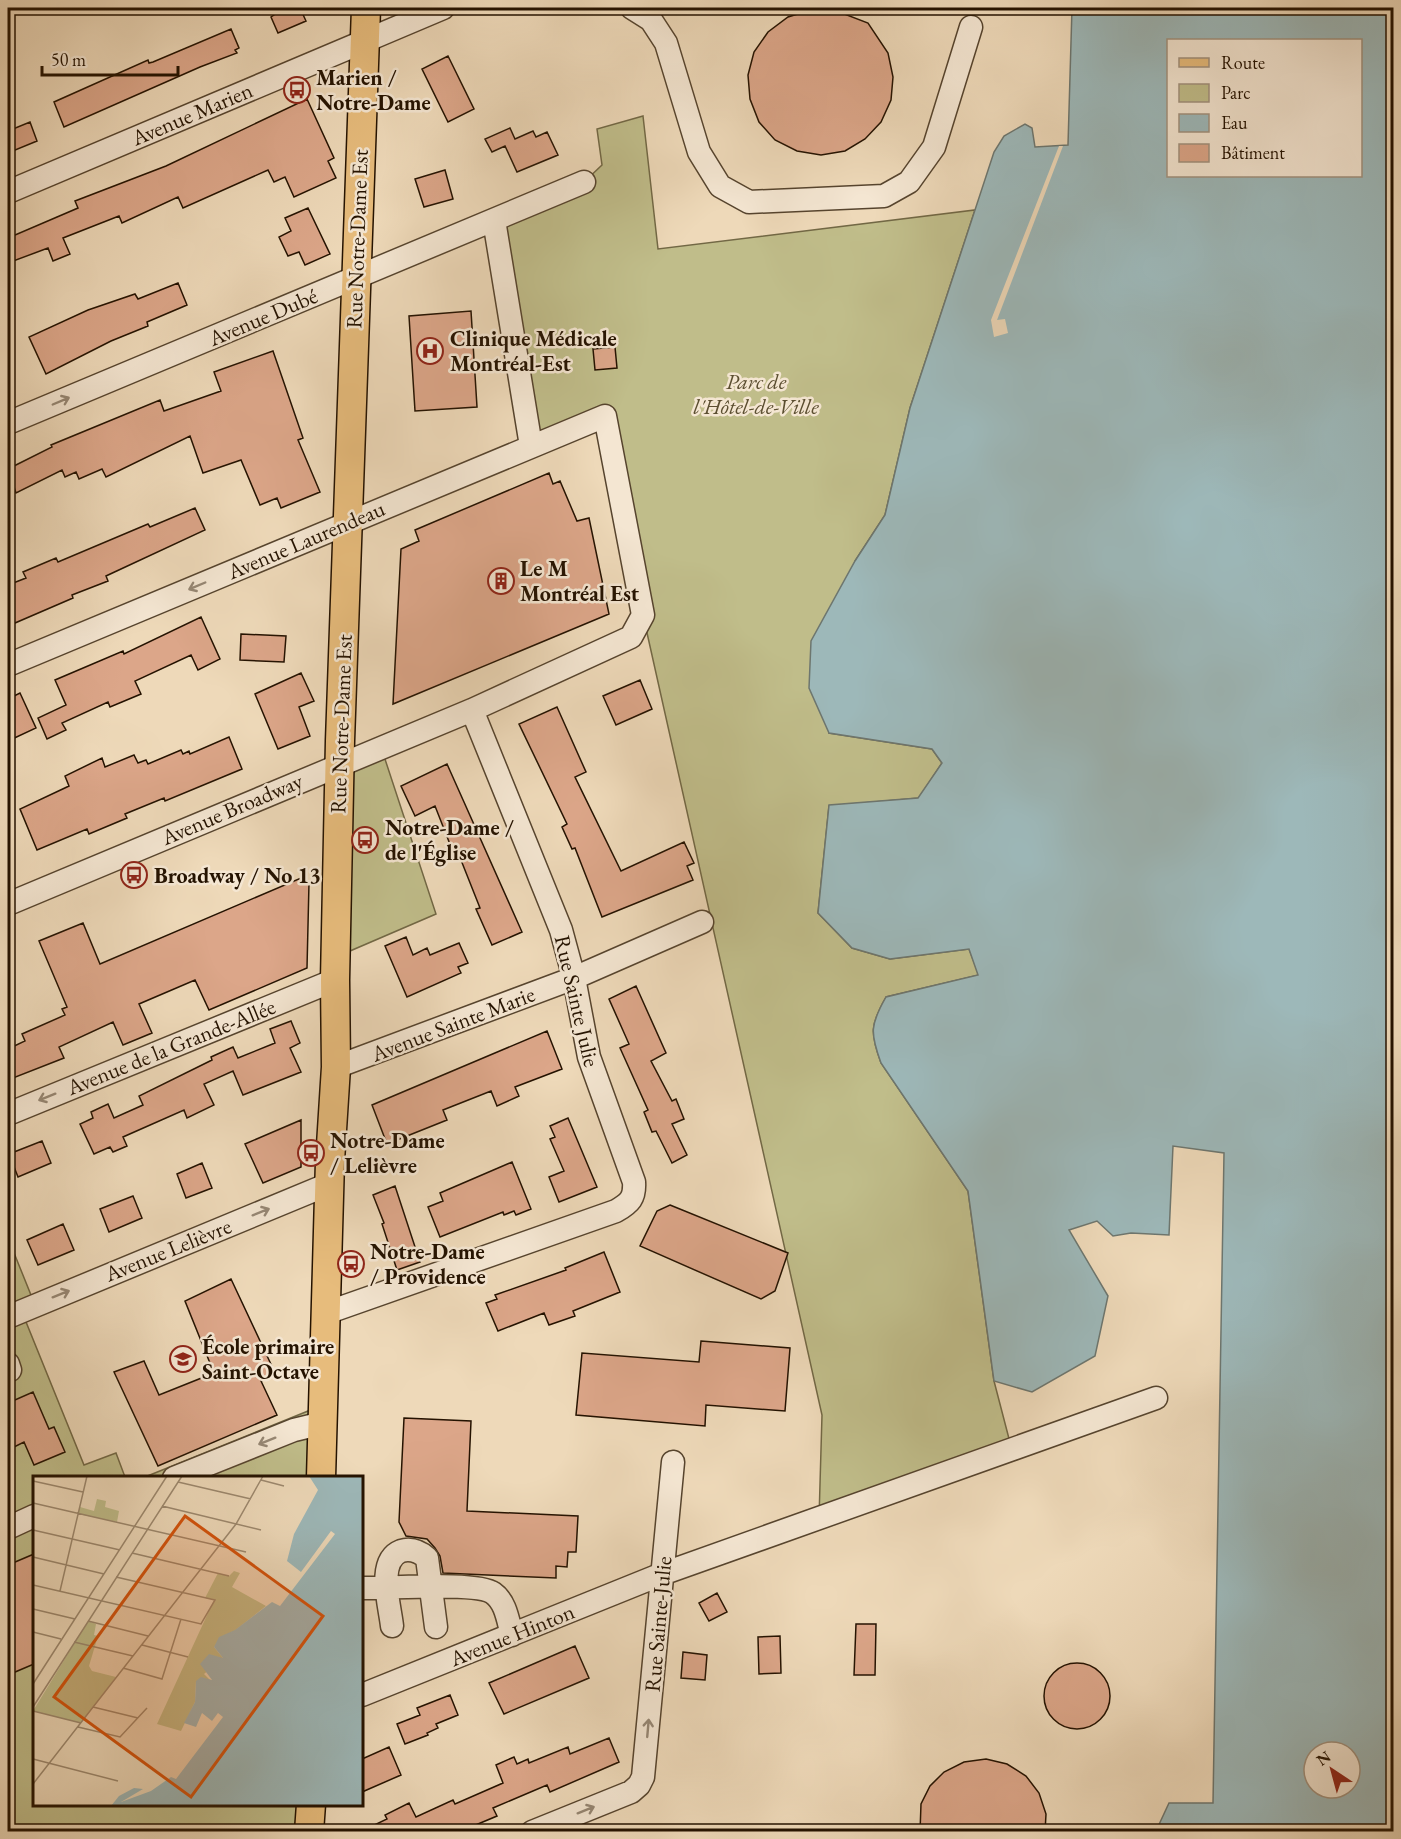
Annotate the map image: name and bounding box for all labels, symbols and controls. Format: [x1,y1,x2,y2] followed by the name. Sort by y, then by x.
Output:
[42,39,178,77] scale bar
[1167,39,1362,177] legend
[51,48,86,71] text: 50 m
[1221,51,1265,74] text: Route
[316,63,431,117] place label: Marien / Notre-Dame
[126,75,257,153] street label: Avenue Marien
[282,75,312,105] bus stop icon: Marien / Notre-Dame
[1221,81,1251,104] text: Parc
[1221,111,1248,134] text: Eau
[1221,141,1285,164] text: Bâtiment
[339,149,375,329] street label: Rue Notre-Dame Est
[203,281,322,353] street label: Avenue Dubé
[450,324,617,378] place label: Clinique Médicale Montréal-Est
[415,336,445,366] hospital icon: Clinique Médicale Montréal-Est
[693,367,819,421] park label: Parc de l'Hôtel-de-Ville
[52,395,70,406] one-way arrow
[222,494,390,587] street label: Avenue Laurendeau
[520,554,640,608] place label: Le M Montréal Est
[486,566,516,596] building icon: Le M Montréal Est
[189,581,207,592] one-way arrow
[323,634,359,814] street label: Rue Notre-Dame Est
[156,766,308,852] street label: Avenue Broadway
[385,813,514,867] place label: Notre-Dame / de l'Église
[350,825,380,855] bus stop icon: Notre-Dame / de l'Église
[119,860,149,890] bus stop icon: Broadway / No 13
[154,861,321,890] place label: Broadway / No 13
[548,932,606,1070] street label: Rue Sainte Julie
[366,979,539,1069] street label: Avenue Sainte Marie
[62,992,280,1102] street label: Avenue de la Grande-Allée
[39,1092,57,1103] one-way arrow
[330,1126,445,1180] place label: Notre-Dame / Lelièvre
[296,1138,326,1168] bus stop icon: Notre-Dame / Lelièvre
[251,1206,270,1217] one-way arrow
[100,1211,236,1289] street label: Avenue Lelièvre
[370,1237,486,1291] place label: Notre-Dame / Providence
[336,1249,366,1279] bus stop icon: Notre-Dame / Providence
[51,1288,70,1299] one-way arrow
[202,1332,334,1386] place label: École primaire Saint-Octave
[168,1344,198,1374] school or university icon: École primaire Saint-Octave
[258,1436,277,1447] one-way arrow
[33,1476,363,1806] inset map
[638,1555,678,1693] street label: Rue Sainte-Julie
[445,1597,579,1674] street label: Avenue Hinton
[643,1718,654,1738] one-way arrow
[1302,1740,1362,1800] north arrow
[1312,1746,1335,1771] text: N
[577,1803,595,1814] one-way arrow

